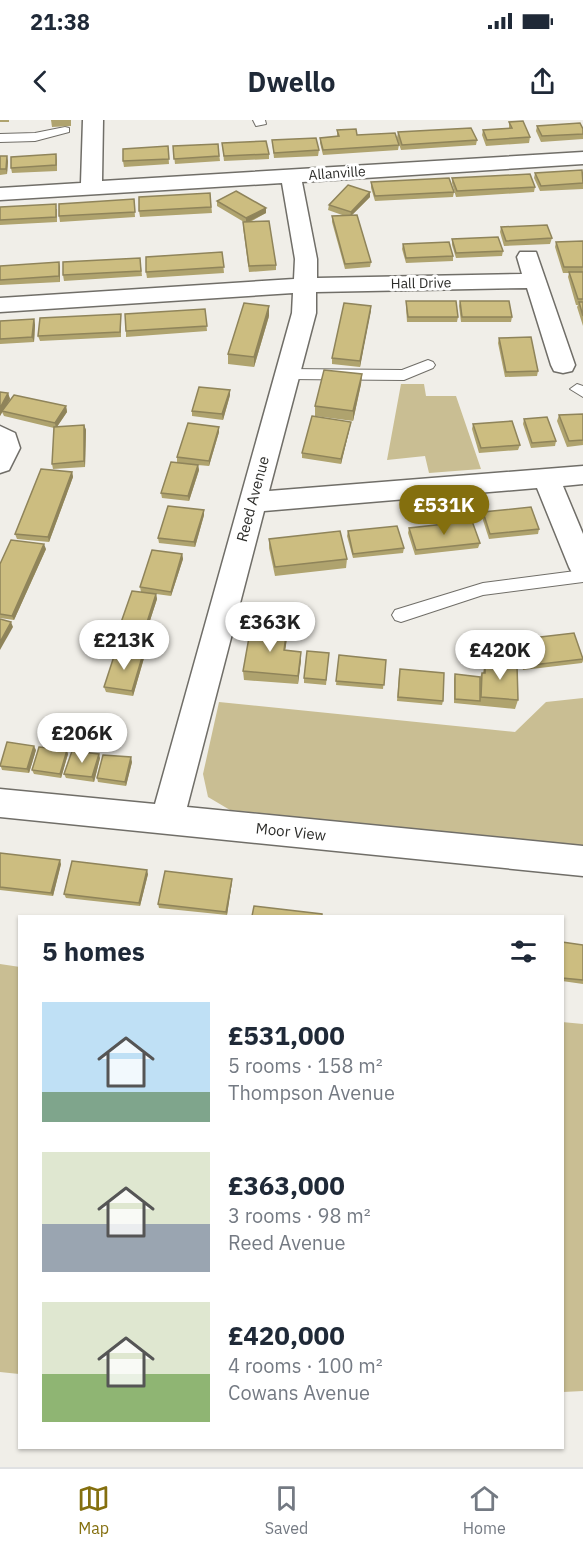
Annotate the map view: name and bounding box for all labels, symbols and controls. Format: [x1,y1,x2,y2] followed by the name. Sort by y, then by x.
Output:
[30,7,90,36] text: 21:38
[248,64,335,99] text: Dwello
[24,65,57,98] icon: back
[526,65,559,98] icon: share
[308,162,367,184] street label: Allanville
[390,273,452,293] street label: Hall Drive
[232,454,273,544] street label: Reed Avenue
[402,485,486,536] pin: £531K
[413,491,475,518] text: £531K
[228,602,312,653] pin: £363K
[239,608,301,635] text: £363K
[82,620,166,671] pin: £213K
[93,626,155,653] text: £213K
[458,630,542,681] pin: £420K
[469,636,531,663] text: £420K
[40,713,124,764] pin: £206K
[51,719,113,746] text: £206K
[255,818,328,845] street label: Moor View
[42,934,145,968] text: 5 homes
[507,935,540,968] icon: filters
[228,1018,345,1052] text: £531,000
[90,1026,162,1098] icon: home
[228,1052,383,1079] text: 5 rooms · 158 m²
[228,1079,395,1106] text: Thompson Avenue
[228,1168,345,1202] text: £363,000
[90,1176,162,1248] icon: home
[228,1202,371,1229] text: 3 rooms · 98 m²
[228,1229,346,1256] text: Reed Avenue
[228,1318,345,1352] text: £420,000
[90,1326,162,1398] icon: home
[228,1352,383,1379] text: 4 rooms · 100 m²
[228,1379,370,1406] text: Cowans Avenue
[77,1482,110,1538] tab: Map
[265,1482,308,1538] tab: Saved
[463,1482,506,1538] tab: Home

